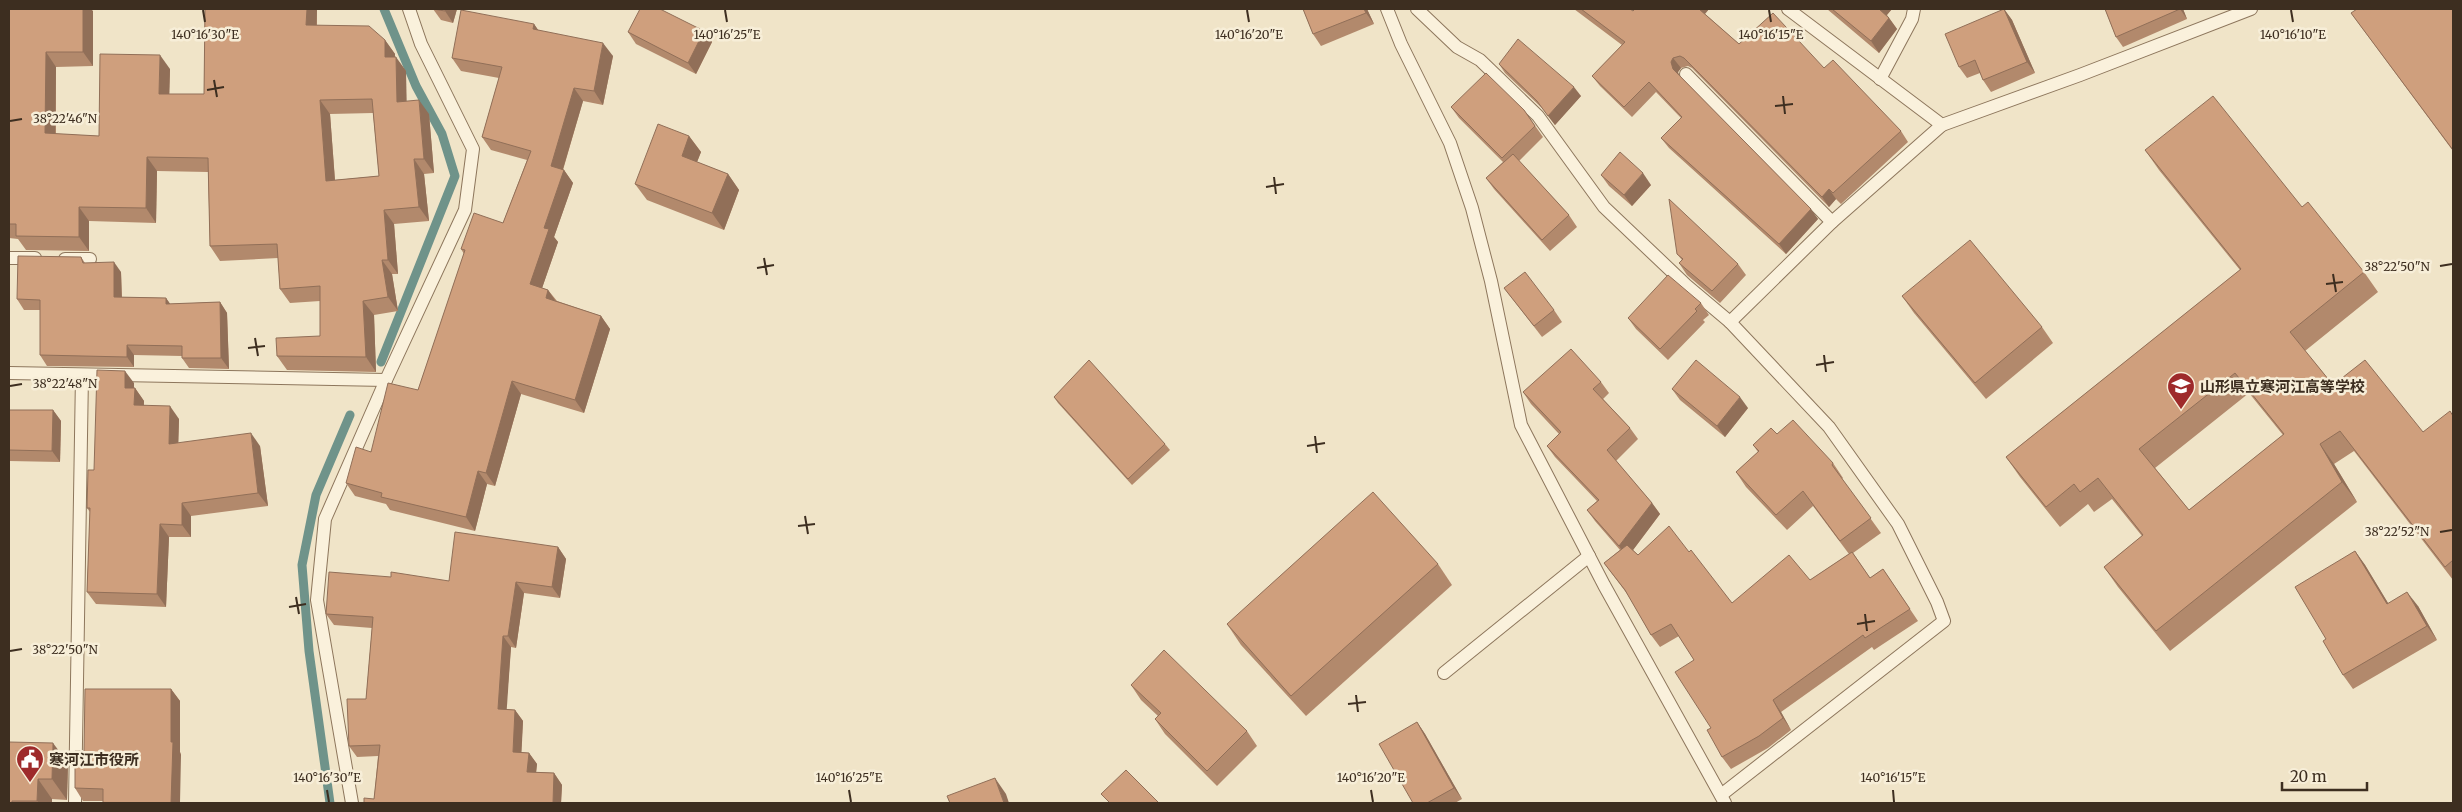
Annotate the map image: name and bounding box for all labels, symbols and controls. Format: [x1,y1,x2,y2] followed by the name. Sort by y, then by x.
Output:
[171,27,239,42] text: 140°16'30"E
[694,27,761,42] text: 140°16'25"E
[1215,27,1283,42] text: 140°16'20"E
[1739,27,1804,42] text: 140°16'15"E
[2260,27,2326,42] text: 140°16'10"E
[33,111,98,126] text: 38°22'46"N
[2364,259,2431,274] text: 38°22'50"N
[2166,371,2196,410] school or university icon: 山形県立寒河江高等学校
[33,376,98,391] text: 38°22'48"N
[2200,377,2365,396] place label: 山形県立寒河江高等学校
[2365,524,2430,539] text: 38°22'52"N
[32,642,99,657] text: 38°22'50"N
[15,744,45,783] public building icon: 寒河江市役所
[49,750,139,769] place label: 寒河江市役所
[2282,760,2367,792] scale bar
[2290,767,2327,786] text: 20 m
[293,770,361,785] text: 140°16'30"E
[816,770,883,785] text: 140°16'25"E
[1337,770,1405,785] text: 140°16'20"E
[1861,770,1926,785] text: 140°16'15"E

